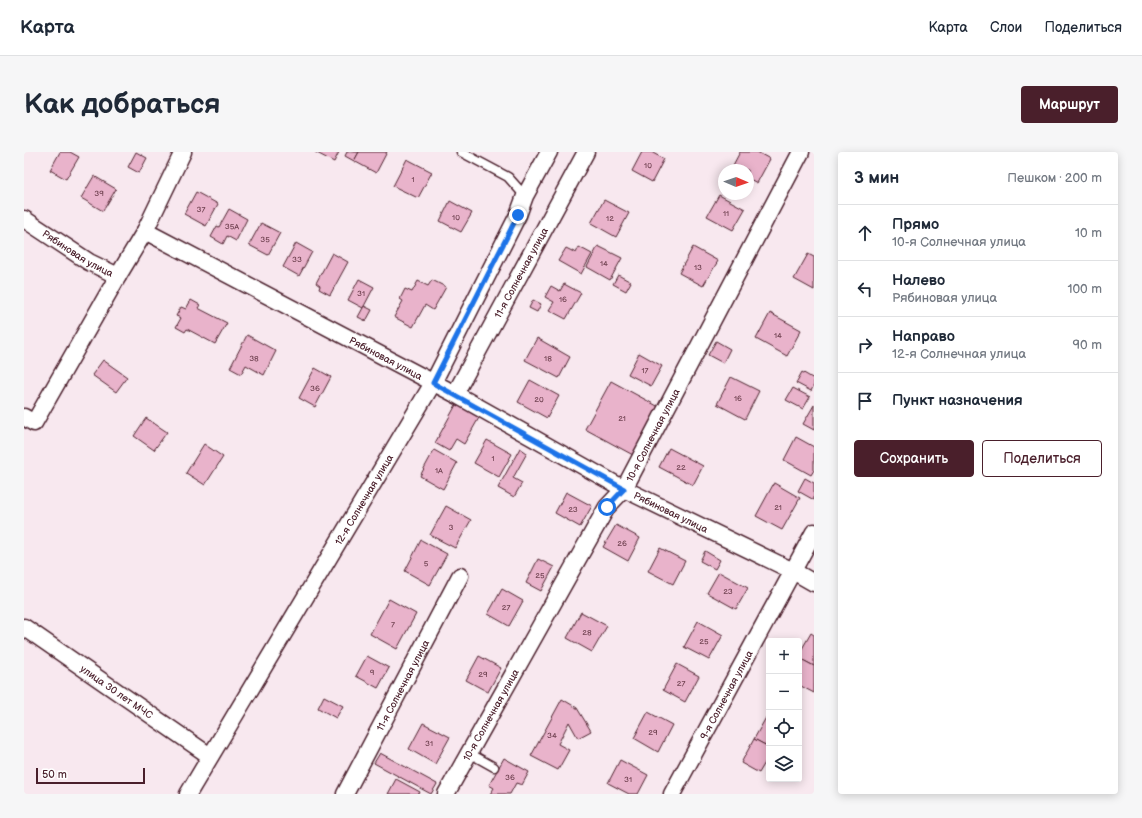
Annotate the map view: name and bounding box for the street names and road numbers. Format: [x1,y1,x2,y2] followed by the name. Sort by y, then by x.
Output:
[492,226,551,321] street label: 11-я Солнечная улица
[40,228,115,280] street label: Рябиновая улица
[347,334,424,383] street label: Рябиновая улица
[624,387,683,484] street label: 10-я Солнечная улица
[333,452,396,547] street label: 12-я Солнечная улица
[632,490,710,536] street label: Рябиновая улица
[374,638,432,733] street label: 11-я Солнечная улица
[698,649,756,742] street label: 9-я Солнечная улица
[78,663,155,722] street label: улица 30 лет МЧС
[461,667,522,763] street label: 10-я Солнечная улица

